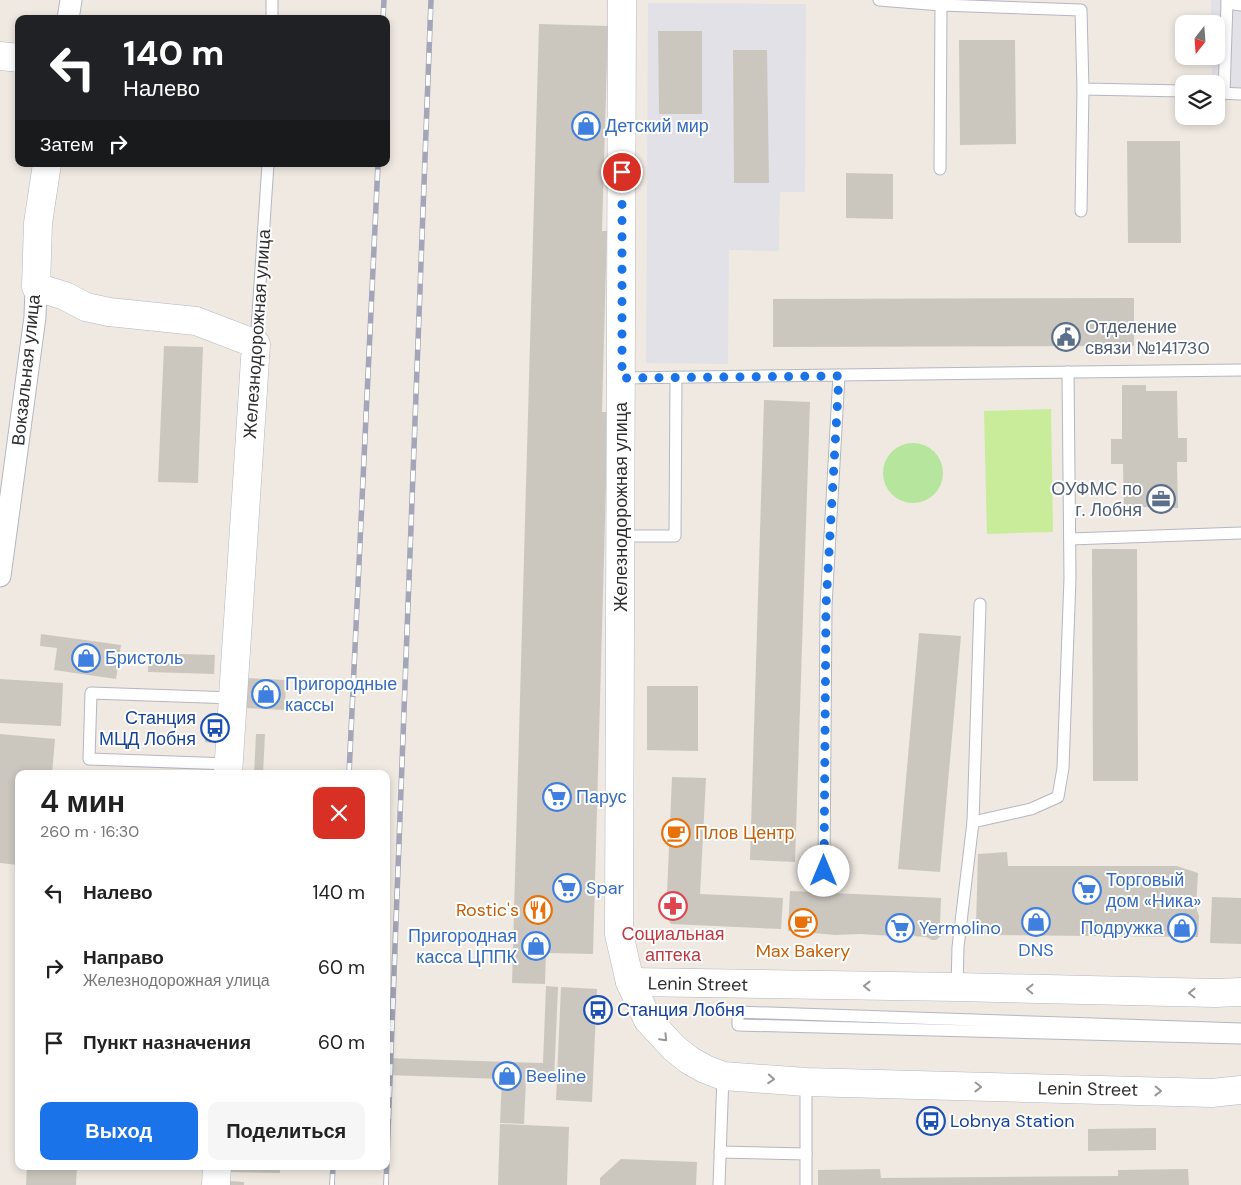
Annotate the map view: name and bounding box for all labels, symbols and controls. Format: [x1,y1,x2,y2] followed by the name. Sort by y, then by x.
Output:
[1175,15,1225,65] north arrow
[1175,15,1225,125] map controls
[123,30,224,76] text: 140 m
[40,35,105,100] icon: left
[123,74,200,103] text: Налево
[1175,75,1225,125] button: layers
[571,111,601,141] shop icon: Детский мир
[605,114,709,138] place label: Детский мир
[104,130,132,158] icon: right
[40,132,94,157] text: Затем
[601,151,643,193] pin
[608,158,636,186] icon: arrive
[238,227,276,440] street label: Железнодорожная улица
[6,292,46,447] street label: Вокзальная улица
[1085,315,1210,360] place label: Отделение связи №141730
[1051,322,1081,352] public building icon: Отделение связи №141730
[609,401,633,612] street label: Железнодорожная улица
[1051,477,1142,522] place label: ОУФМС по г. Лобня
[1146,484,1176,514] office icon: ОУФМС по г. Лобня
[71,643,101,673] shop icon: Бристоль
[105,646,183,670] place label: Бристоль
[285,672,397,717] place label: Пригородные кассы
[251,679,281,709] shop icon: Пригородные кассы
[99,706,196,751] place label: Станция МЦД Лобня
[200,713,230,743] bus stop icon: Станция МЦД Лобня
[40,782,125,821] text: 4 мин
[542,782,572,812] supermarket icon: Парус
[576,785,627,809] place label: Парус
[313,787,365,839] button: close
[661,818,691,848] cafe icon: Плов Центр
[40,821,139,842] text: 260 m · 16:30
[695,821,795,845] place label: Плов Центр
[797,844,849,896] position arrow
[1106,868,1201,913] place label: Торговый дом «Ника»
[552,873,582,903] supermarket icon: Spar
[1072,875,1102,905] supermarket icon: Торговый дом «Ника»
[586,876,624,900] place label: Spar
[40,879,68,907] icon: left
[83,880,153,905] text: Налево
[313,880,365,905] text: 140 m
[658,891,688,921] pharmacy icon: Социальная аптека
[523,895,553,925] restaurant icon: Rostic's
[456,898,519,922] place label: Rostic's
[1021,907,1051,937] shop icon: DNS
[788,908,818,938] cafe icon: Max Bakery
[885,913,915,943] supermarket icon: Yermolino
[1167,913,1197,943] shop icon: Подружка
[919,916,1001,940] place label: Yermolino
[1081,916,1164,940] place label: Подружка
[622,922,724,967] place label: Социальная аптека
[408,924,518,969] place label: Пригородная касса ЦППК
[521,931,551,961] shop icon: Пригородная касса ЦППК
[1018,938,1054,962] place label: DNS
[756,939,850,963] place label: Max Bakery
[83,945,164,970] text: Направо
[40,954,68,982] icon: right
[318,955,365,980] text: 60 m
[83,970,270,991] text: Железнодорожная улица
[648,971,748,997] street label: Lenin Street
[863,981,871,991] one-way arrow
[1026,983,1034,994] one-way arrow
[1188,988,1196,998] one-way arrow
[583,995,613,1025] bus stop icon: Станция Лобня
[617,998,745,1022] place label: Станция Лобня
[40,1029,68,1057] icon: arrive
[83,1030,251,1055] text: Пункт назначения
[318,1030,365,1055] text: 60 m
[658,1033,667,1042] one-way arrow
[492,1061,522,1091] shop icon: Beeline
[526,1064,586,1088] place label: Beeline
[768,1074,776,1085] one-way arrow
[1038,1076,1138,1102] street label: Lenin Street
[974,1081,982,1092] one-way arrow
[1154,1086,1162,1096] one-way arrow
[40,1102,198,1160] button: Выход
[208,1102,365,1160] button: Поделиться
[916,1106,946,1136] bus stop icon: Lobnya Station
[950,1109,1075,1133] place label: Lobnya Station

